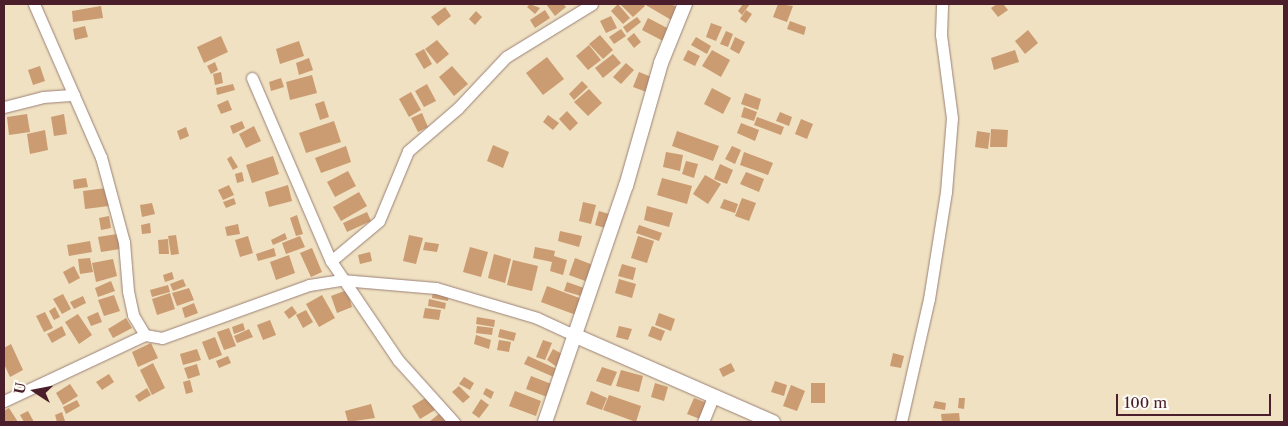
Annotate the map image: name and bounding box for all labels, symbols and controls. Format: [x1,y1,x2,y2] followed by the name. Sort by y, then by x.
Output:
[10,366,60,416] north arrow
[10,381,30,395] text: U
[1118,384,1273,416] scale bar
[1124,393,1167,412] text: 100 m

